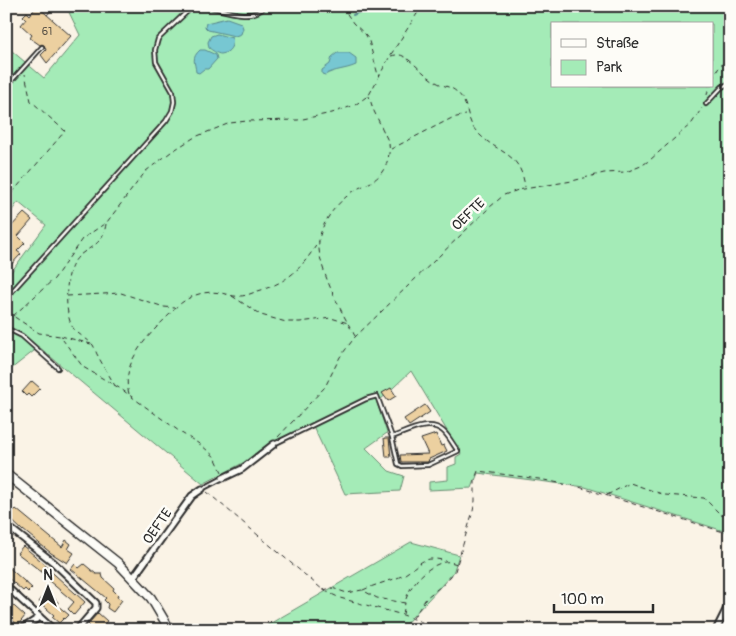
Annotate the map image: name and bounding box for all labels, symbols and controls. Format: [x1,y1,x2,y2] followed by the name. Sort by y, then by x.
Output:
[551,22,714,88] legend
[42,25,52,38] house number: 61
[596,34,639,53] text: Straße
[596,58,623,77] text: Park
[448,194,489,234] street label: OEFTE
[139,505,176,547] street label: OEFTE
[22,564,72,614] north arrow
[43,567,53,584] text: N
[554,581,652,613] scale bar
[561,590,604,609] text: 100 m

